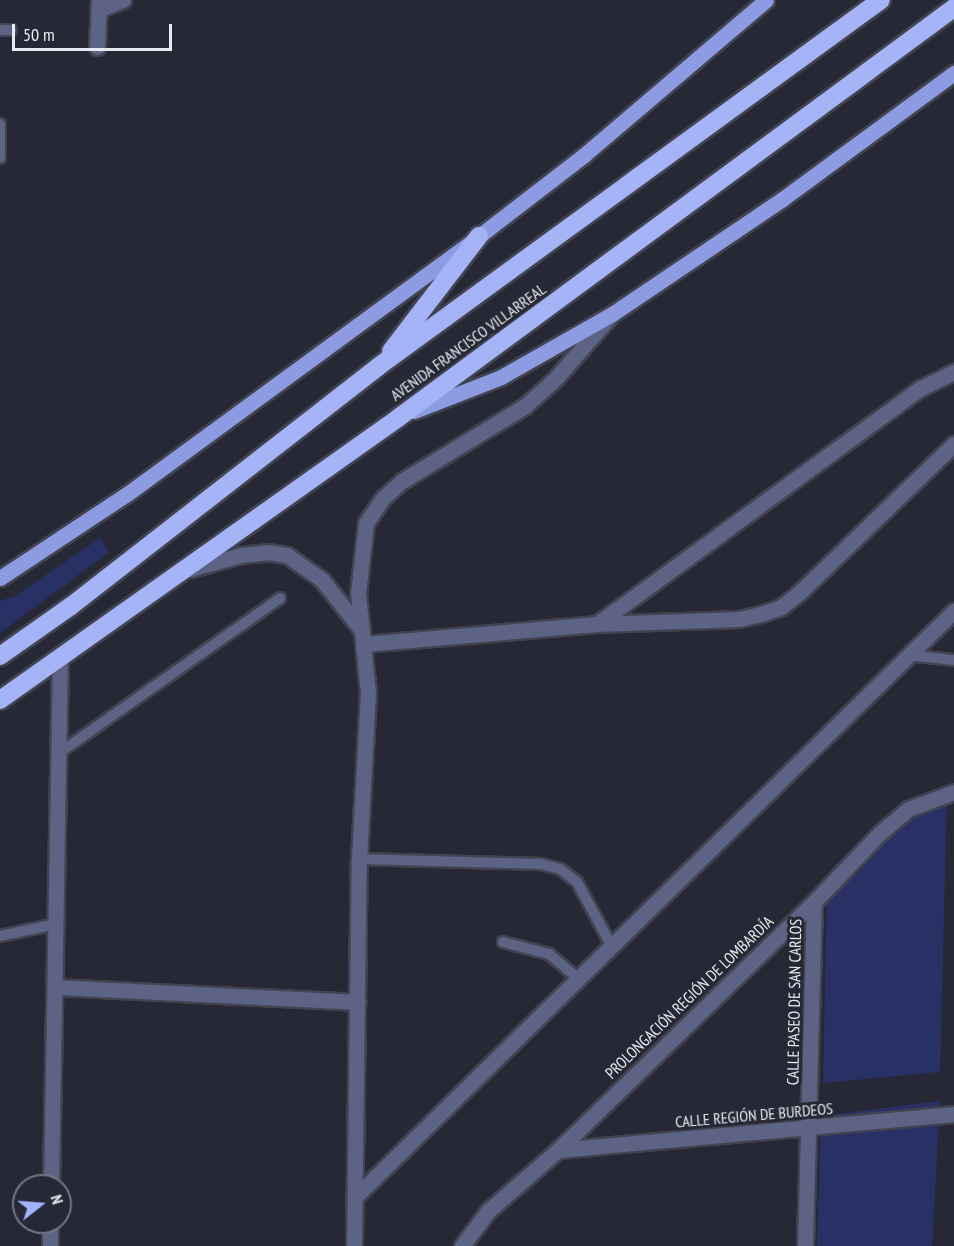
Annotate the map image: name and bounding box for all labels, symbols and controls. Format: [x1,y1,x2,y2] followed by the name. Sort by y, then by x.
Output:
[15,12,176,50] scale bar
[23,23,55,46] text: 50 m
[386,279,550,405] street label: AVENIDA FRANCISCO VILLARREAL
[601,912,777,1082] street label: PROLONGACIÓN REGIÓN DE LOMBARDÍA
[783,919,805,1085] street label: CALLE PASEO DE SAN CARLOS
[674,1099,834,1131] street label: CALLE REGIÓN DE BURDEOS
[12,1174,72,1234] north arrow
[46,1192,68,1206] text: N

